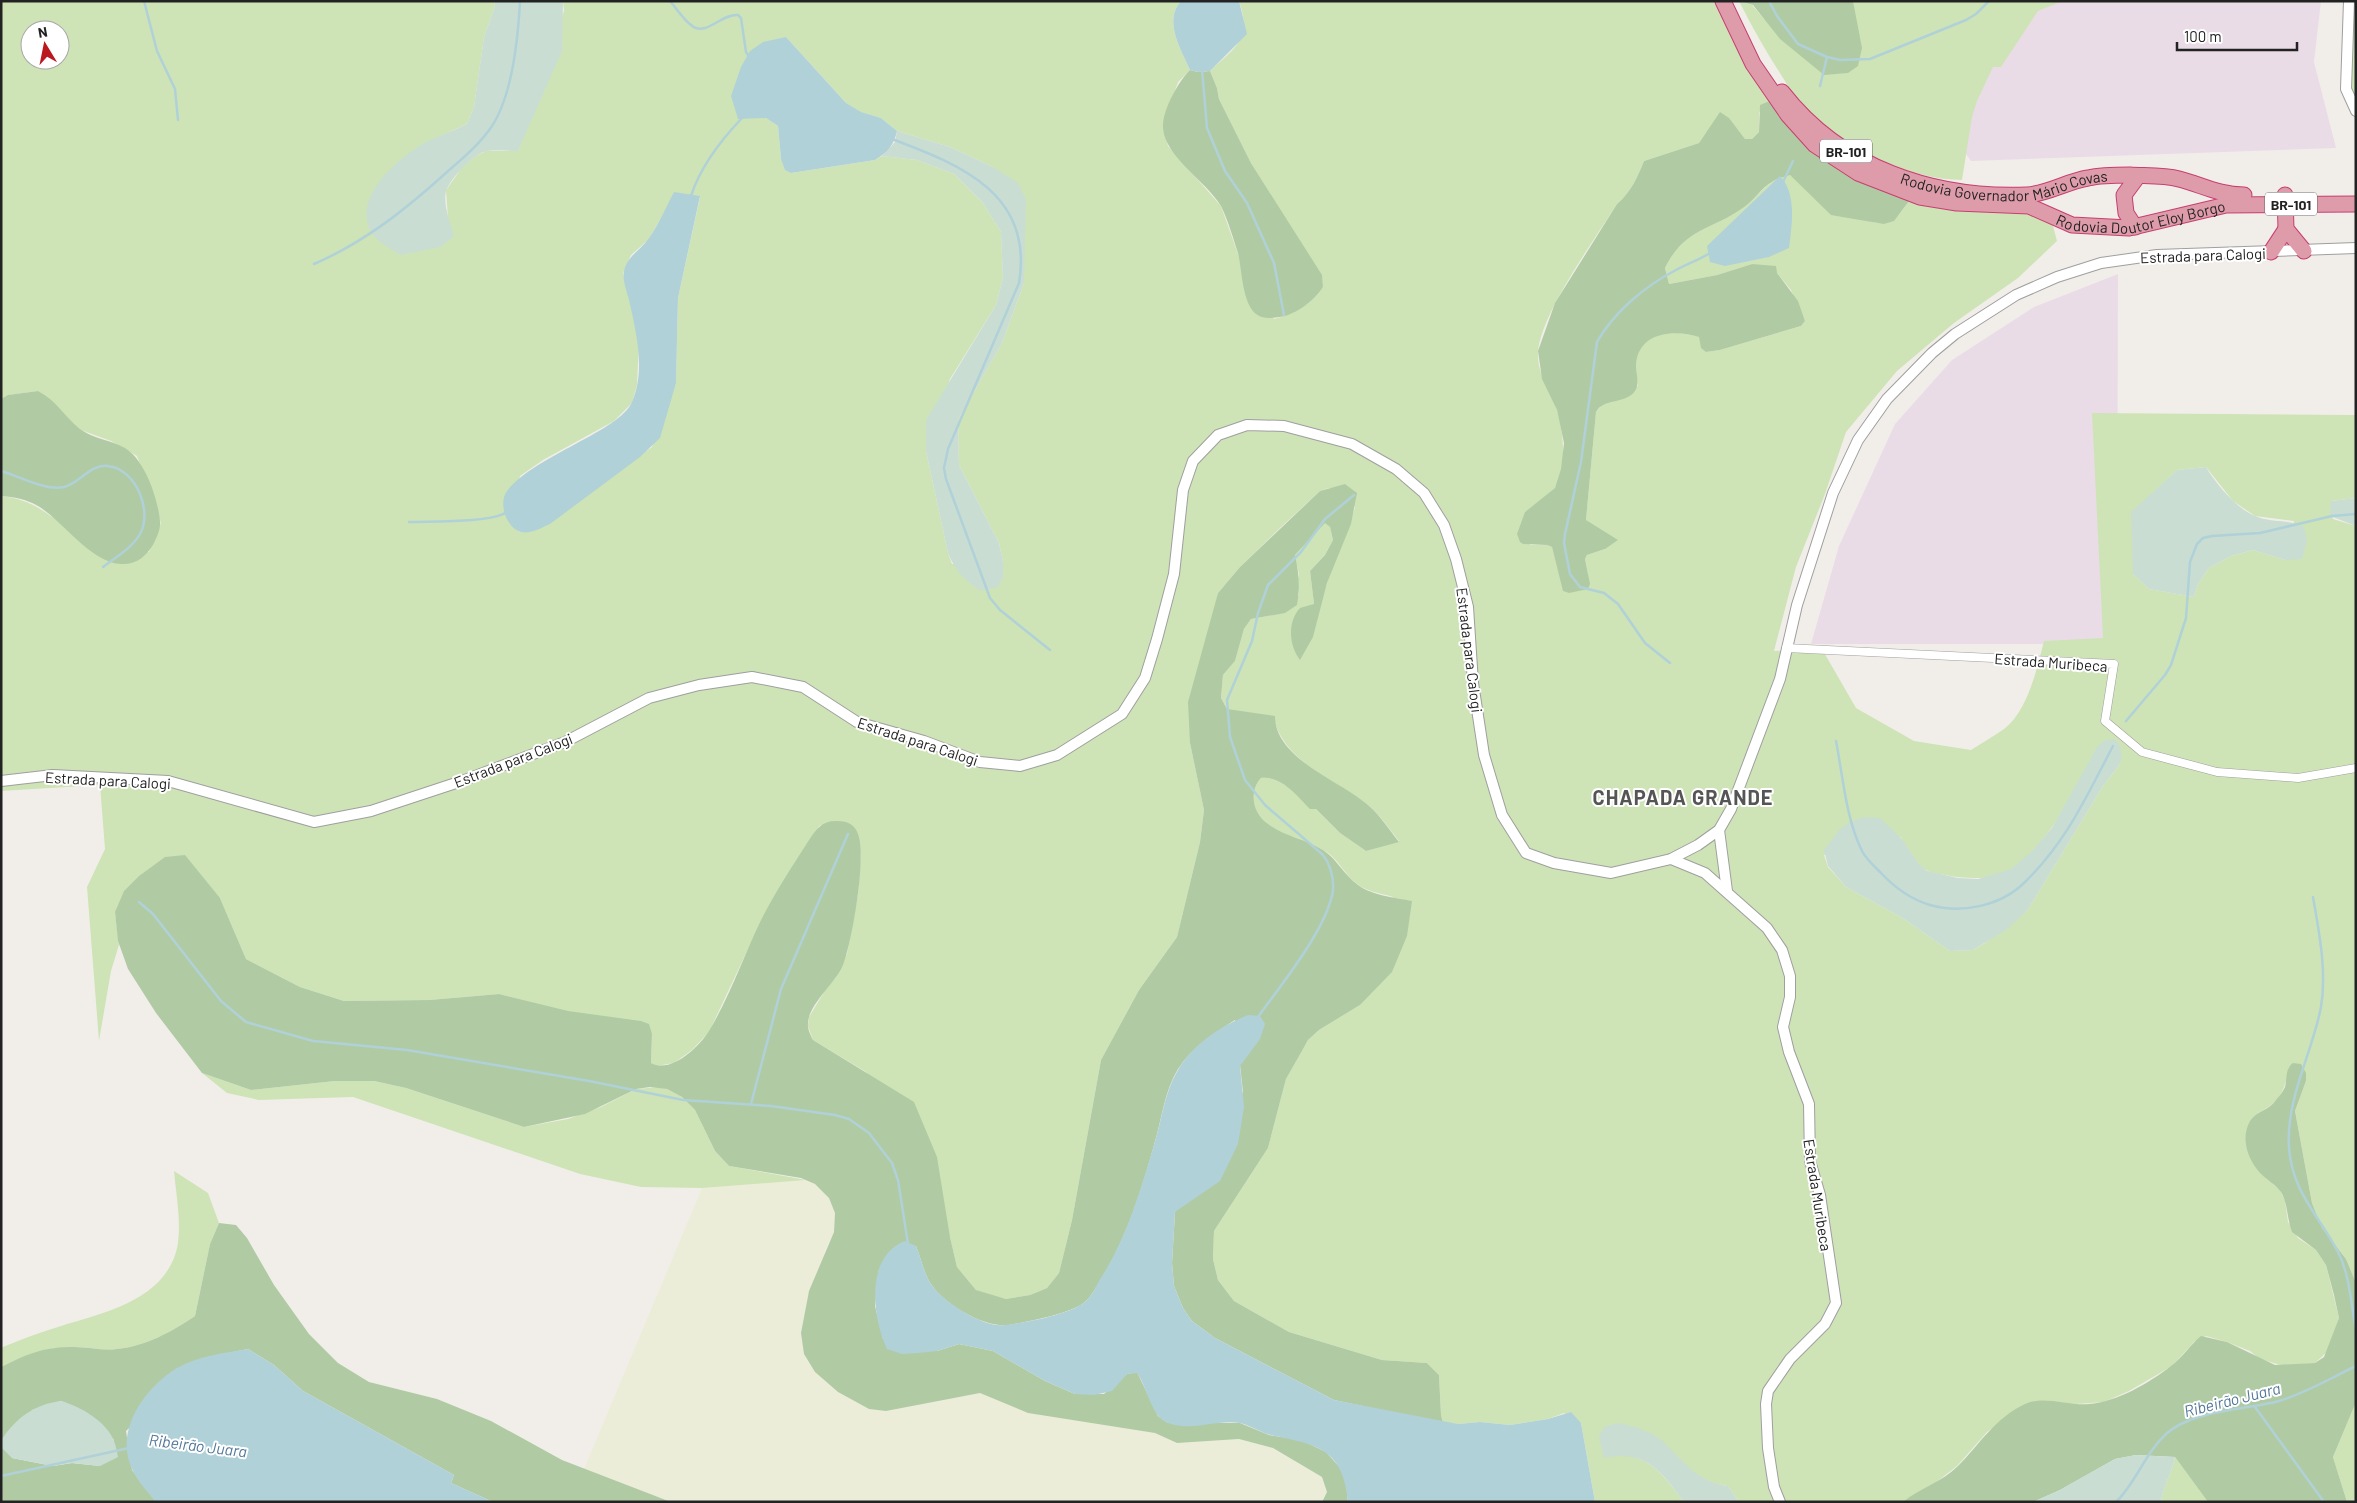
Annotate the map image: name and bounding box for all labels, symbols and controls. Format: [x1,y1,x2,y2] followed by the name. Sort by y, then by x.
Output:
[20,20,70,70] north arrow
[2177,20,2297,52] scale bar
[37,23,49,41] text: N
[2184,27,2222,45] text: 100 m
[1820,140,1872,162] road number: BR-101
[1898,166,2108,204] street label: Rodovia Governador Mário Covas
[2265,192,2317,215] road number: BR-101
[2053,197,2227,237] street label: Rodovia Doutor Eloy Borgo
[2140,244,2266,266] street label: Estrada para Calogi
[1453,586,1487,714] street label: Estrada para Calogi
[1994,649,2108,675] street label: Estrada Muribeca
[855,713,981,769] street label: Estrada para Calogi
[451,729,575,791] street label: Estrada para Calogi
[45,768,171,792] street label: Estrada para Calogi
[1593,785,1773,809] district label: CHAPADA GRANDE
[1800,1138,1836,1252] street label: Estrada Muribeca
[2182,1378,2282,1420] water label: Ribeirão Juara
[148,1430,248,1460] water label: Ribeirão Juara

